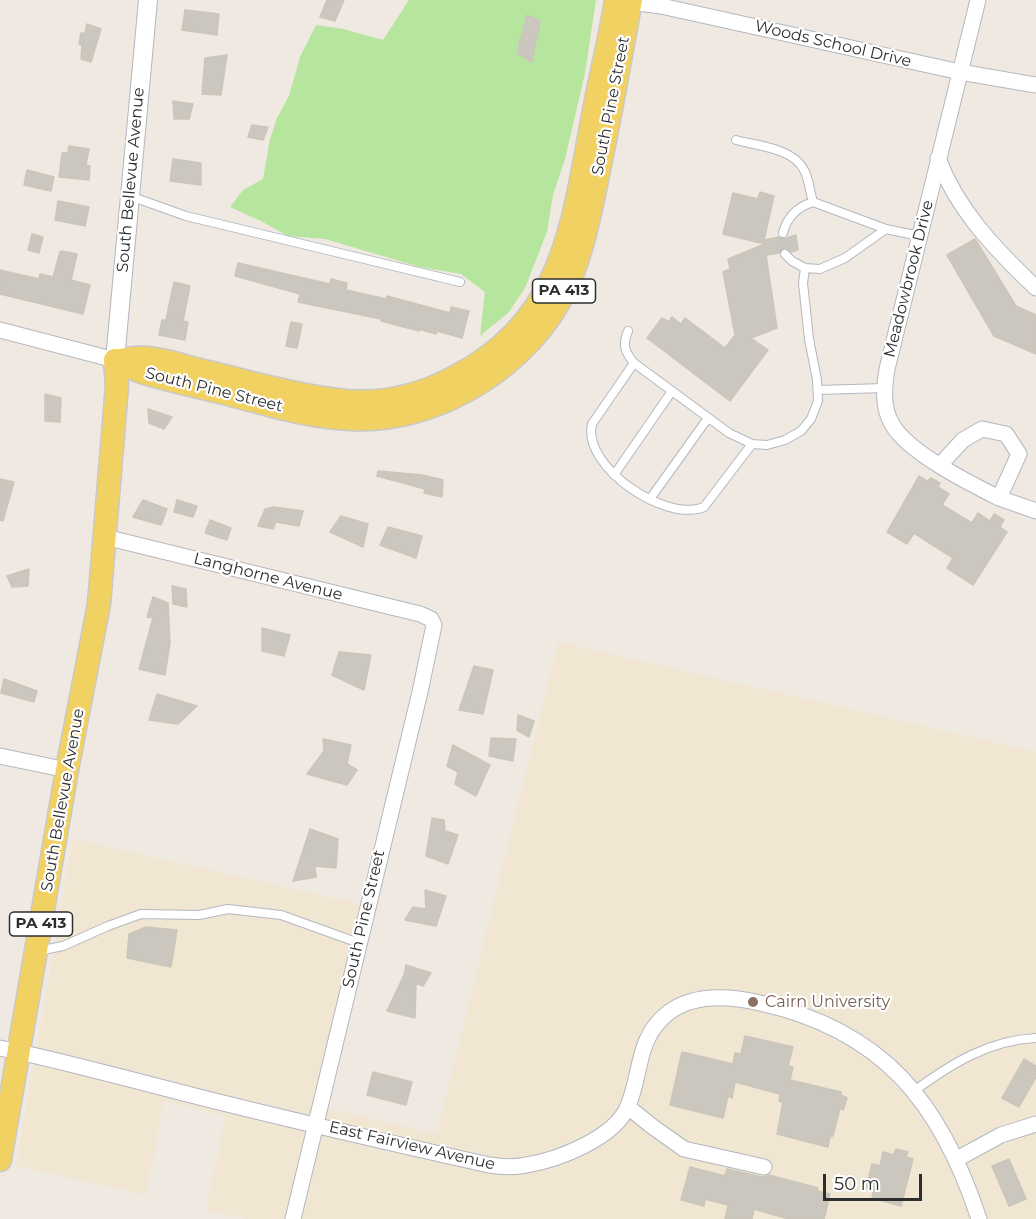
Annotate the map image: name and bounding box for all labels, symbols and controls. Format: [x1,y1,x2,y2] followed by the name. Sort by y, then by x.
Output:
[753,17,913,71] street label: Woods School Drive
[588,35,634,177] street label: South Pine Street
[113,87,149,273] street label: South Bellevue Avenue
[880,198,938,360] street label: Meadowbrook Drive
[532,279,596,303] road number: PA 413
[143,364,285,416] street label: South Pine Street
[192,549,344,605] street label: Langhorne Avenue
[37,707,89,893] street label: South Bellevue Avenue
[339,848,389,990] street label: South Pine Street
[9,912,72,936] road number: PA 413
[765,992,890,1012] place label: Cairn University
[746,995,760,1009] marker: Cairn University
[327,1118,497,1174] street label: East Fairview Avenue
[826,1162,925,1200] scale bar
[834,1173,880,1195] text: 50 m

